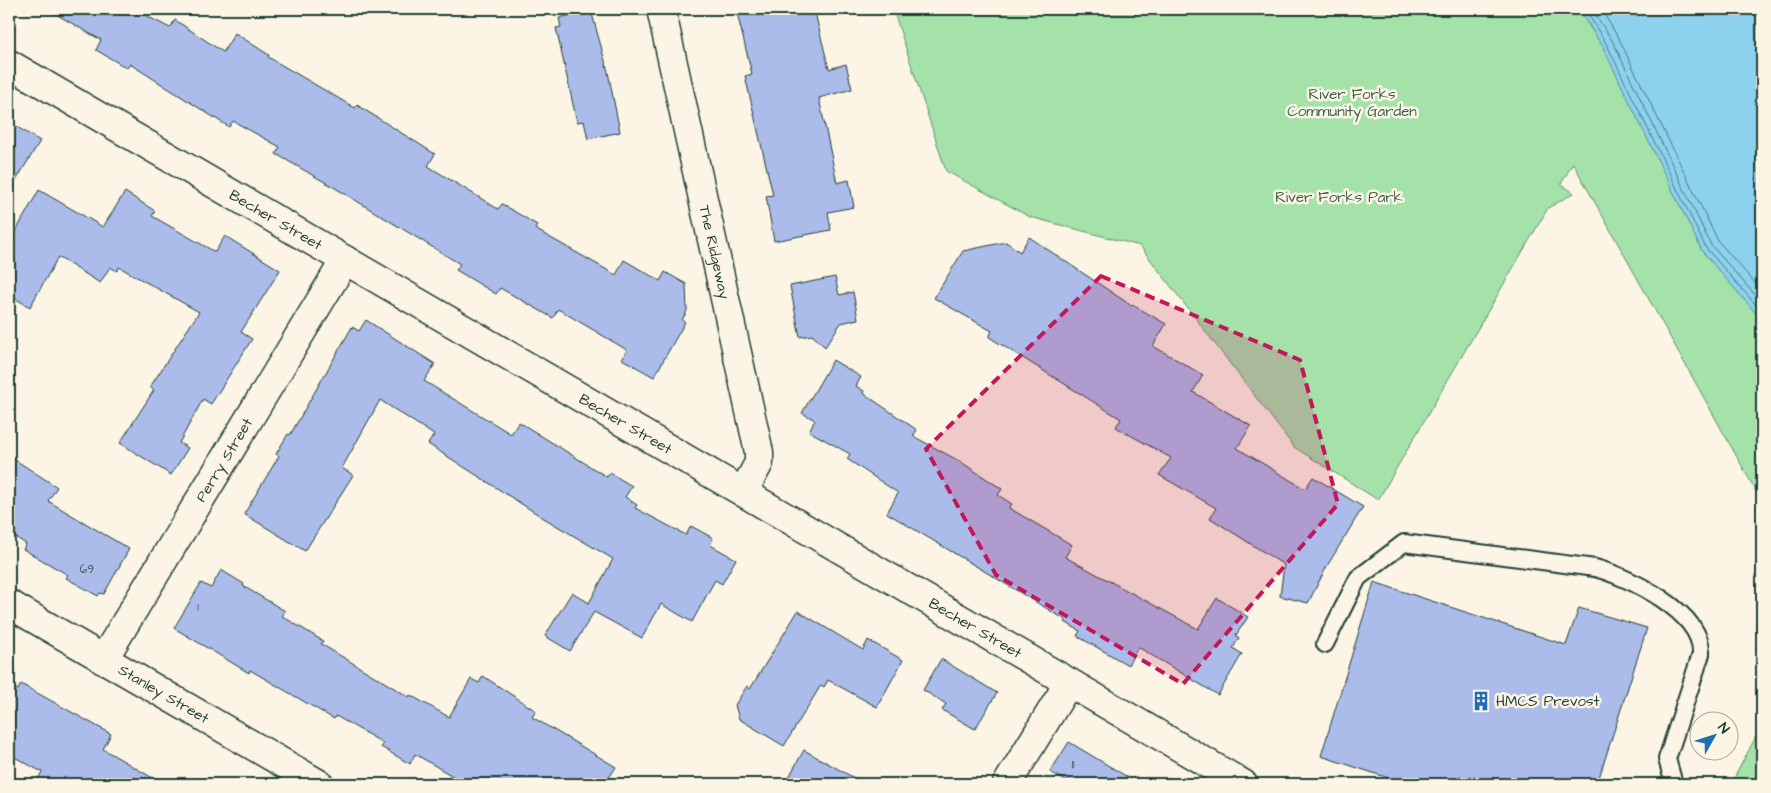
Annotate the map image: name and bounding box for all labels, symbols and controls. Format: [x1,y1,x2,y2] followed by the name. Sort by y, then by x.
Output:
[1287,84,1417,123] park label: River Forks Community Garden
[225,184,326,255] street label: Becher Street
[1275,187,1403,208] park label: River Forks Park
[694,203,735,301] street label: The Ridgeway
[575,388,676,459] street label: Becher Street
[191,414,258,506] street label: Perry Street
[80,561,94,578] house number: 69
[925,593,1026,663] street label: Becher Street
[197,599,199,616] house number: 1
[114,659,213,729] street label: Stanley Street
[1470,690,1492,712] building icon: HMCS Prevost
[1496,691,1600,712] place label: HMCS Prevost
[1688,710,1738,760] north arrow
[1713,719,1734,738] text: N
[1071,756,1075,773] house number: 11

